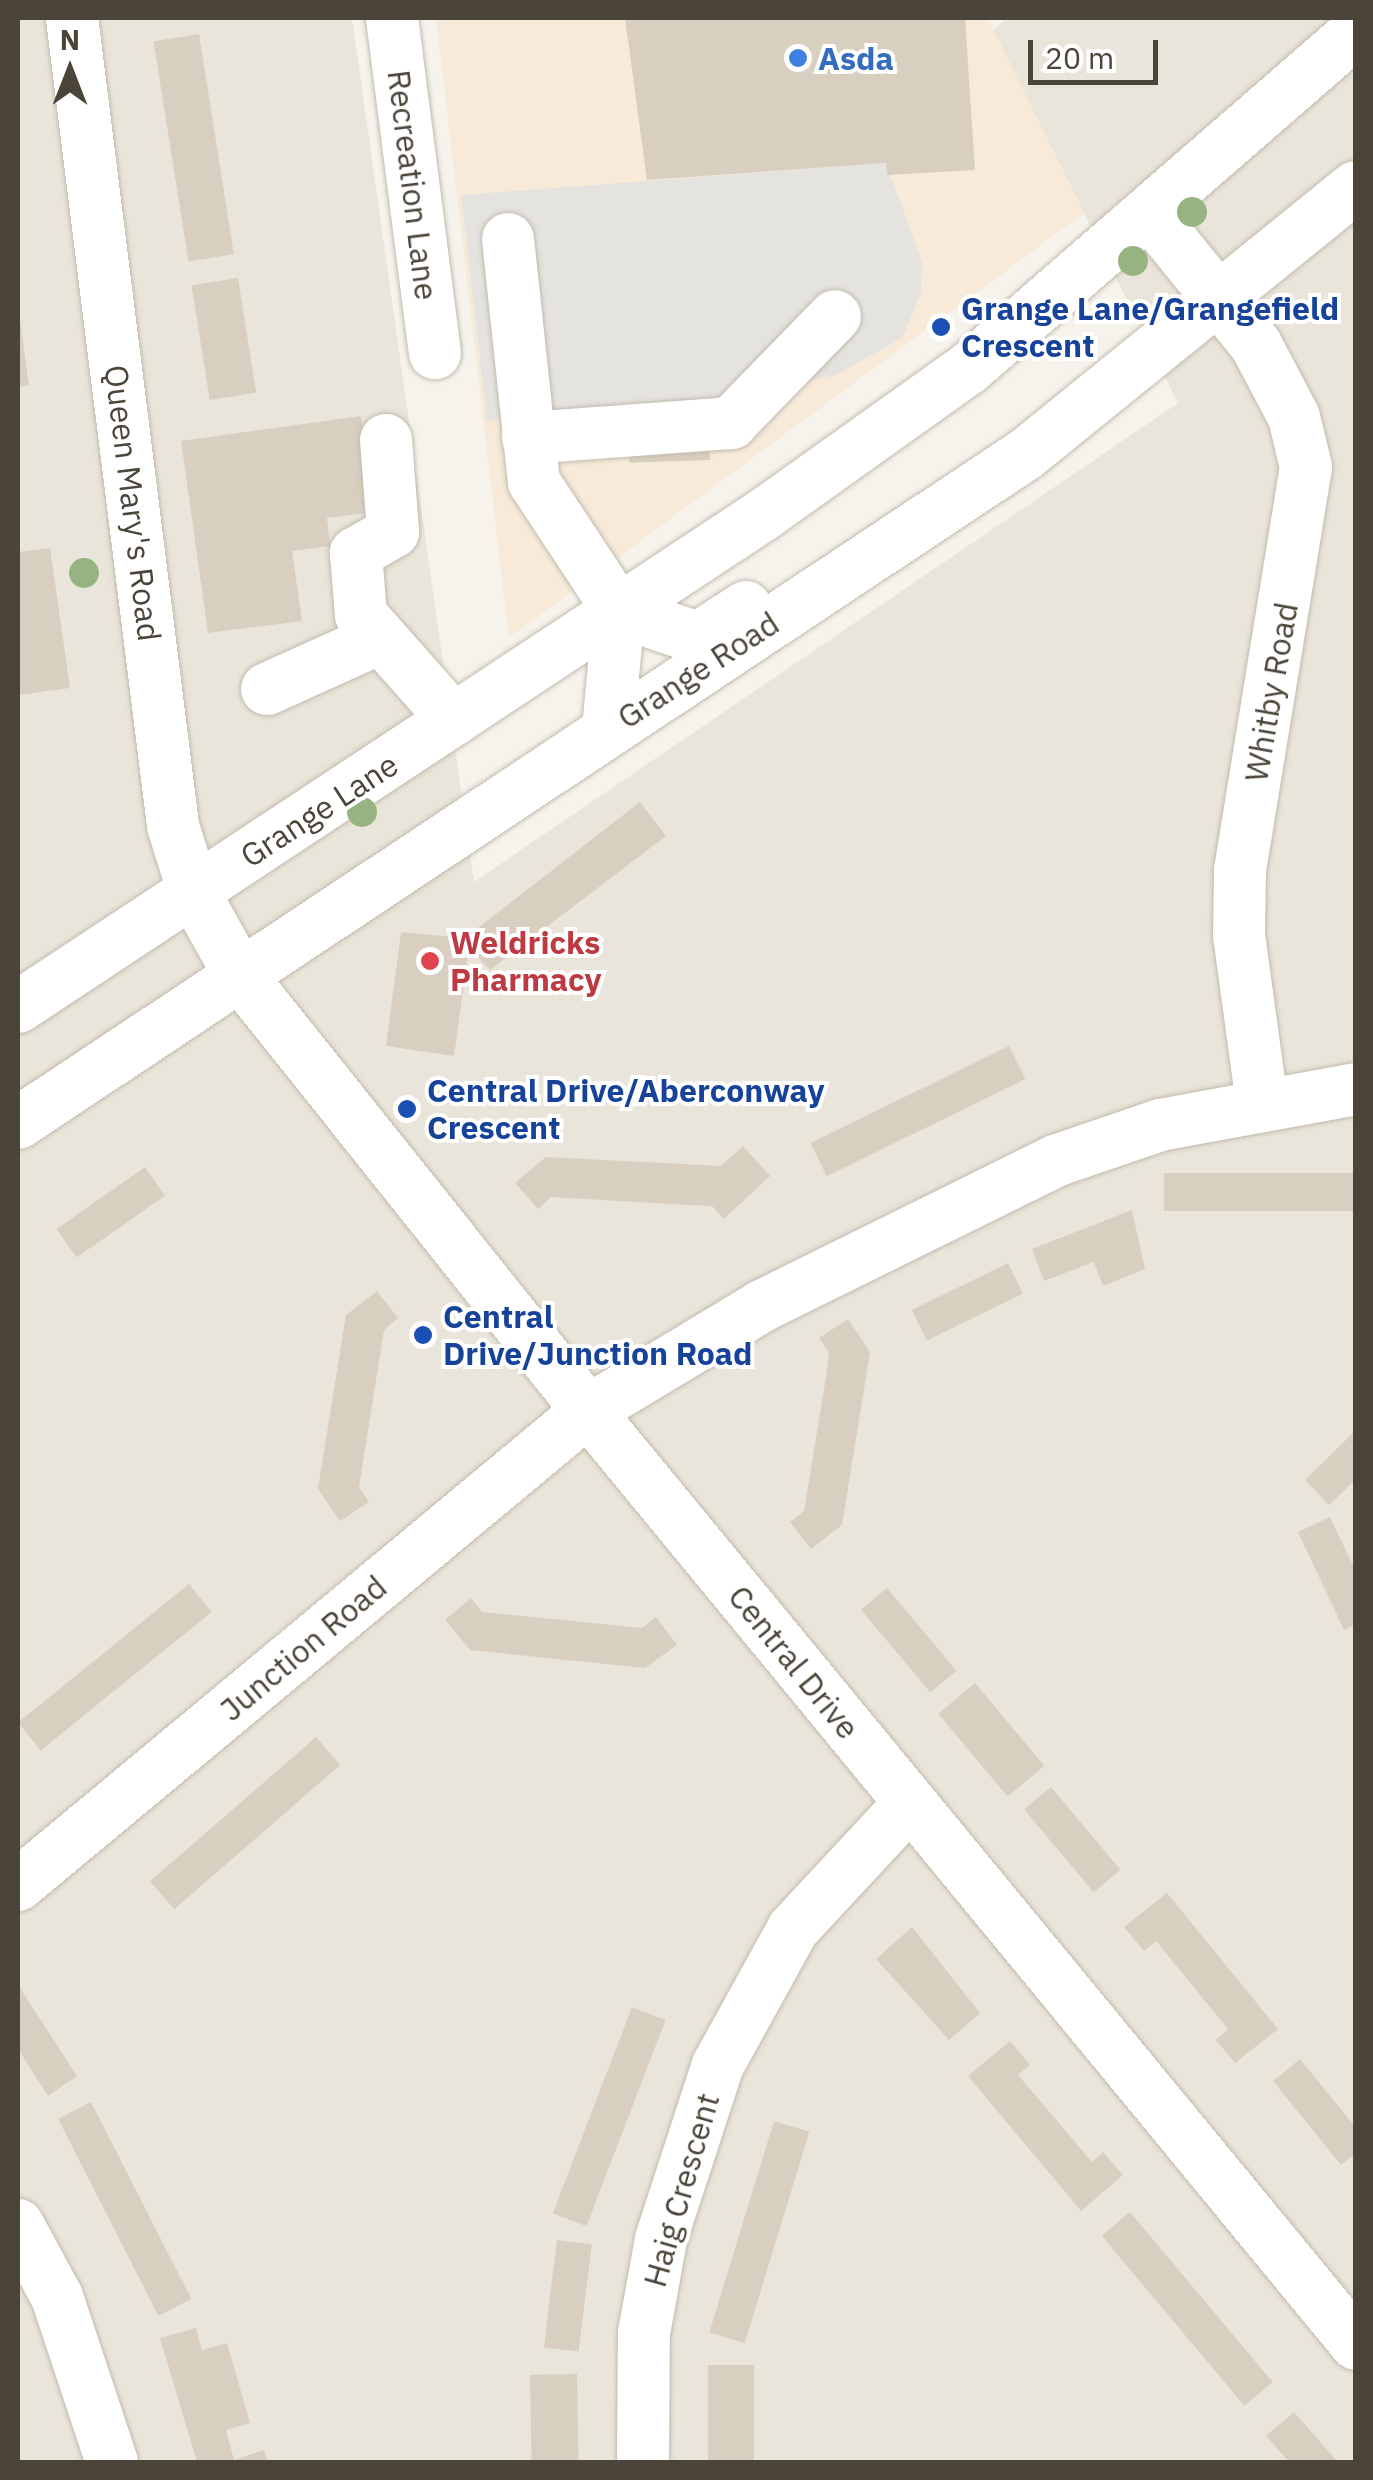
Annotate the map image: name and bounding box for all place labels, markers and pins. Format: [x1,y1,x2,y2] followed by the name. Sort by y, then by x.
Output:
[818,39,894,77] place label: Asda
[787,47,809,69] marker: Asda
[961,290,1339,365] place label: Grange Lane/Grangefield Crescent
[930,316,952,338] marker: Grange Lane/Grangefield Crescent
[450,924,602,999] place label: Weldricks Pharmacy
[419,950,441,972] marker: Weldricks Pharmacy
[427,1072,825,1147] place label: Central Drive/Aberconway Crescent
[396,1098,418,1120] marker: Central Drive/Aberconway Crescent
[443,1298,753,1373] place label: Central Drive/Junction Road
[412,1324,434,1346] marker: Central Drive/Junction Road

